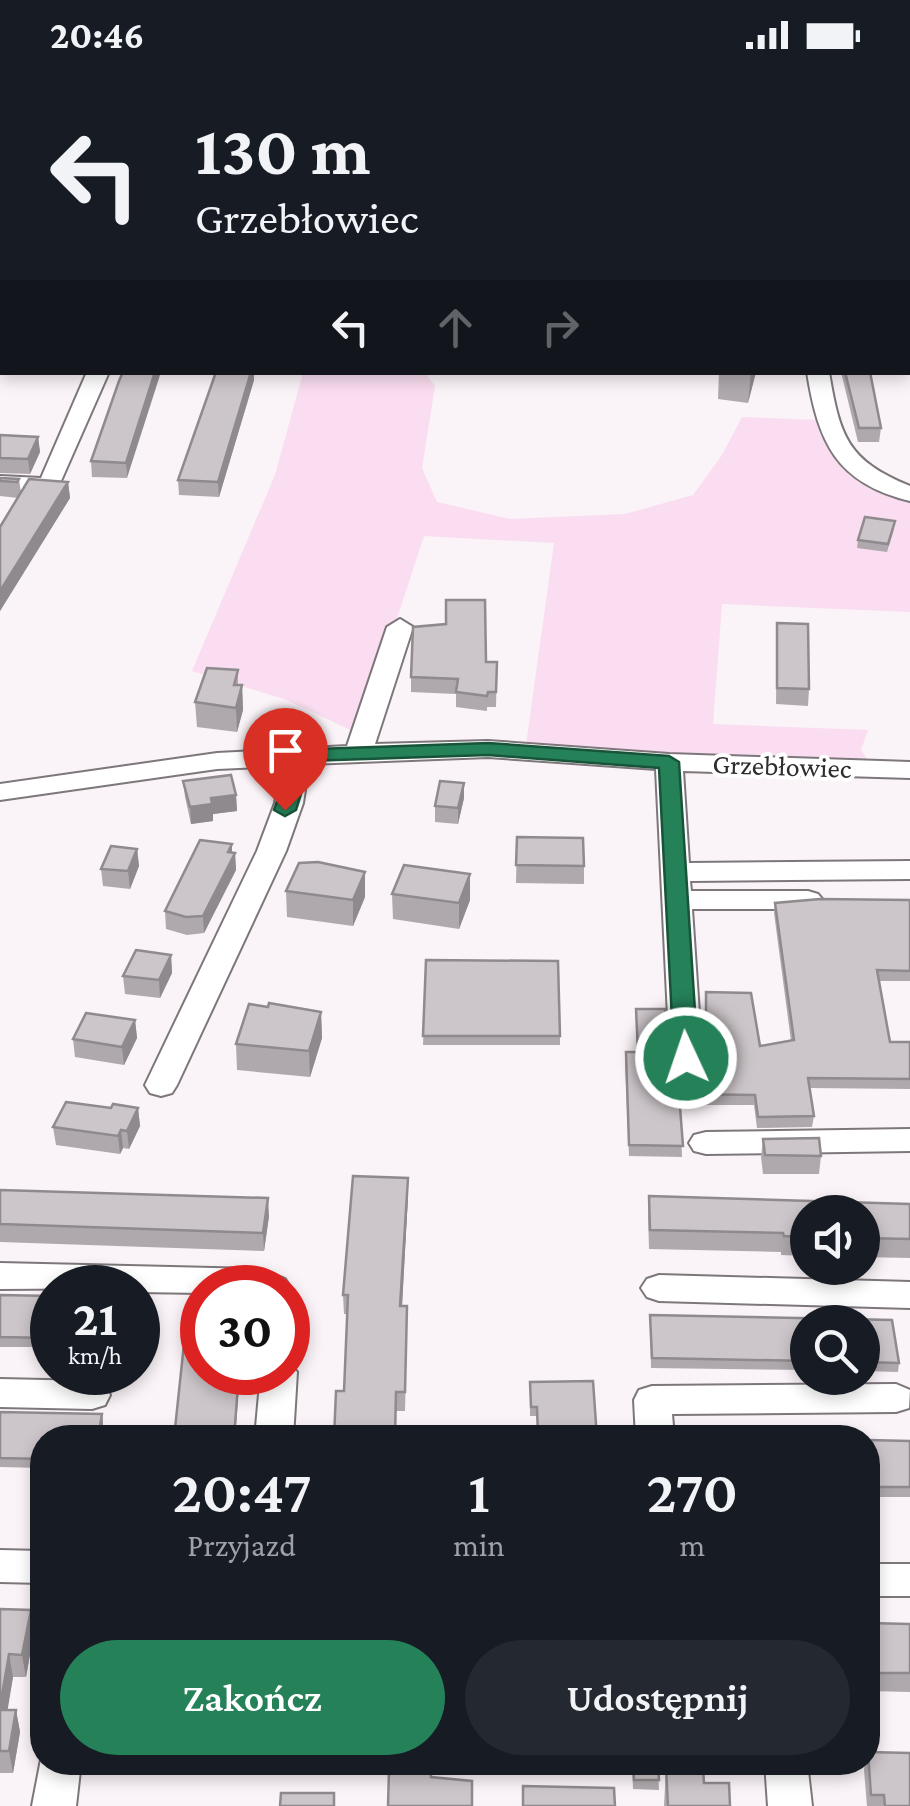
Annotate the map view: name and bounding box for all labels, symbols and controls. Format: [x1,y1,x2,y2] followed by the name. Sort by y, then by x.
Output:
[50,14,144,56] text: 20:46
[30,110,160,240] icon: left
[195,111,371,189] text: 130 m
[195,193,418,243] text: Grzebłowiec
[323,300,378,355] icon: left
[428,300,483,355] icon: ahead
[533,300,588,355] icon: right
[243,708,328,811] pin
[258,723,313,778] icon: arrive
[712,748,852,784] street label: Grzebłowiec
[634,1006,738,1110] position arrow
[790,1195,880,1395] map controls
[790,1195,880,1285] button: sound
[180,1265,310,1395] speed limit sign: 30
[73,1290,117,1346] text: 21
[790,1305,880,1395] button: search
[68,1342,122,1369] text: km/h
[172,1458,311,1525] text: 20:47
[468,1458,490,1525] text: 1
[646,1458,738,1525] text: 270
[187,1527,296,1563] text: Przyjazd
[453,1527,505,1563] text: min
[679,1527,705,1563] text: m
[60,1640,445,1755] button: Zakończ
[465,1640,850,1755] button: Udostępnij

